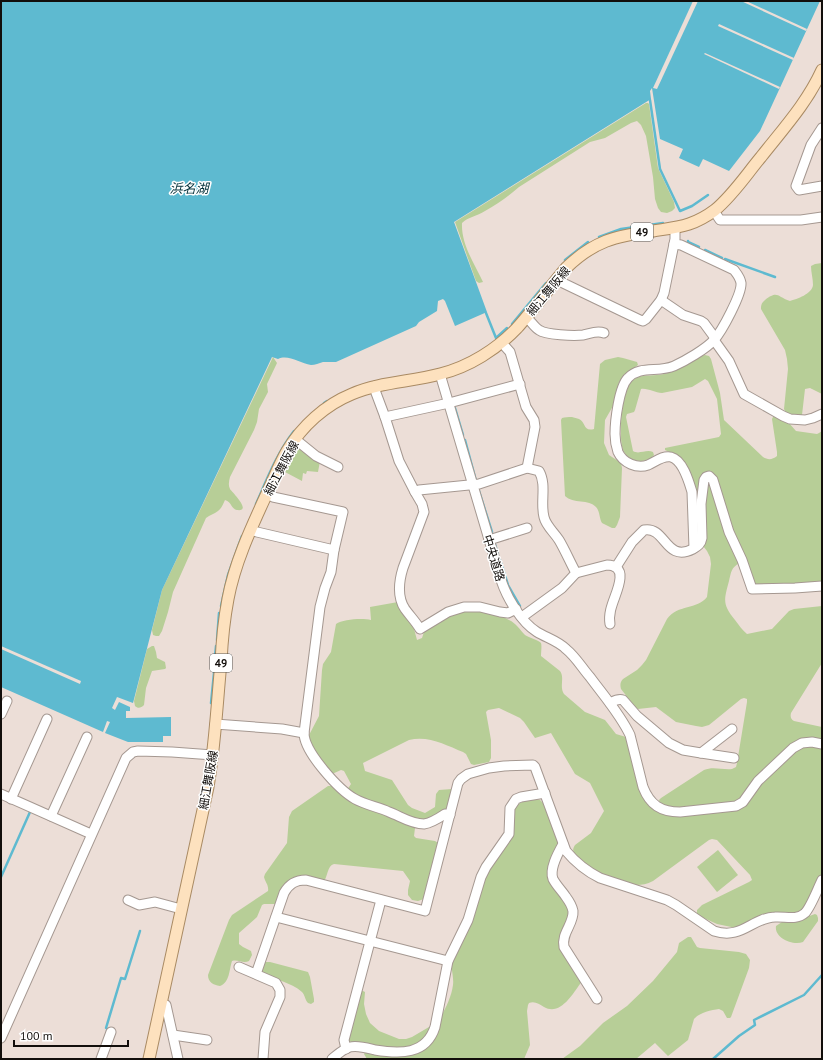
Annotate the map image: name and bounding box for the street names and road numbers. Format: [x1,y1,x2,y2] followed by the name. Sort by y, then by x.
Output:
[631,223,653,241] road number: 49
[523,263,573,319] street label: 細江舞阪線
[260,438,302,498] street label: 細江舞阪線
[480,533,508,583] street label: 中央道路
[210,654,232,672] road number: 49
[195,749,221,811] street label: 細江舞阪線

